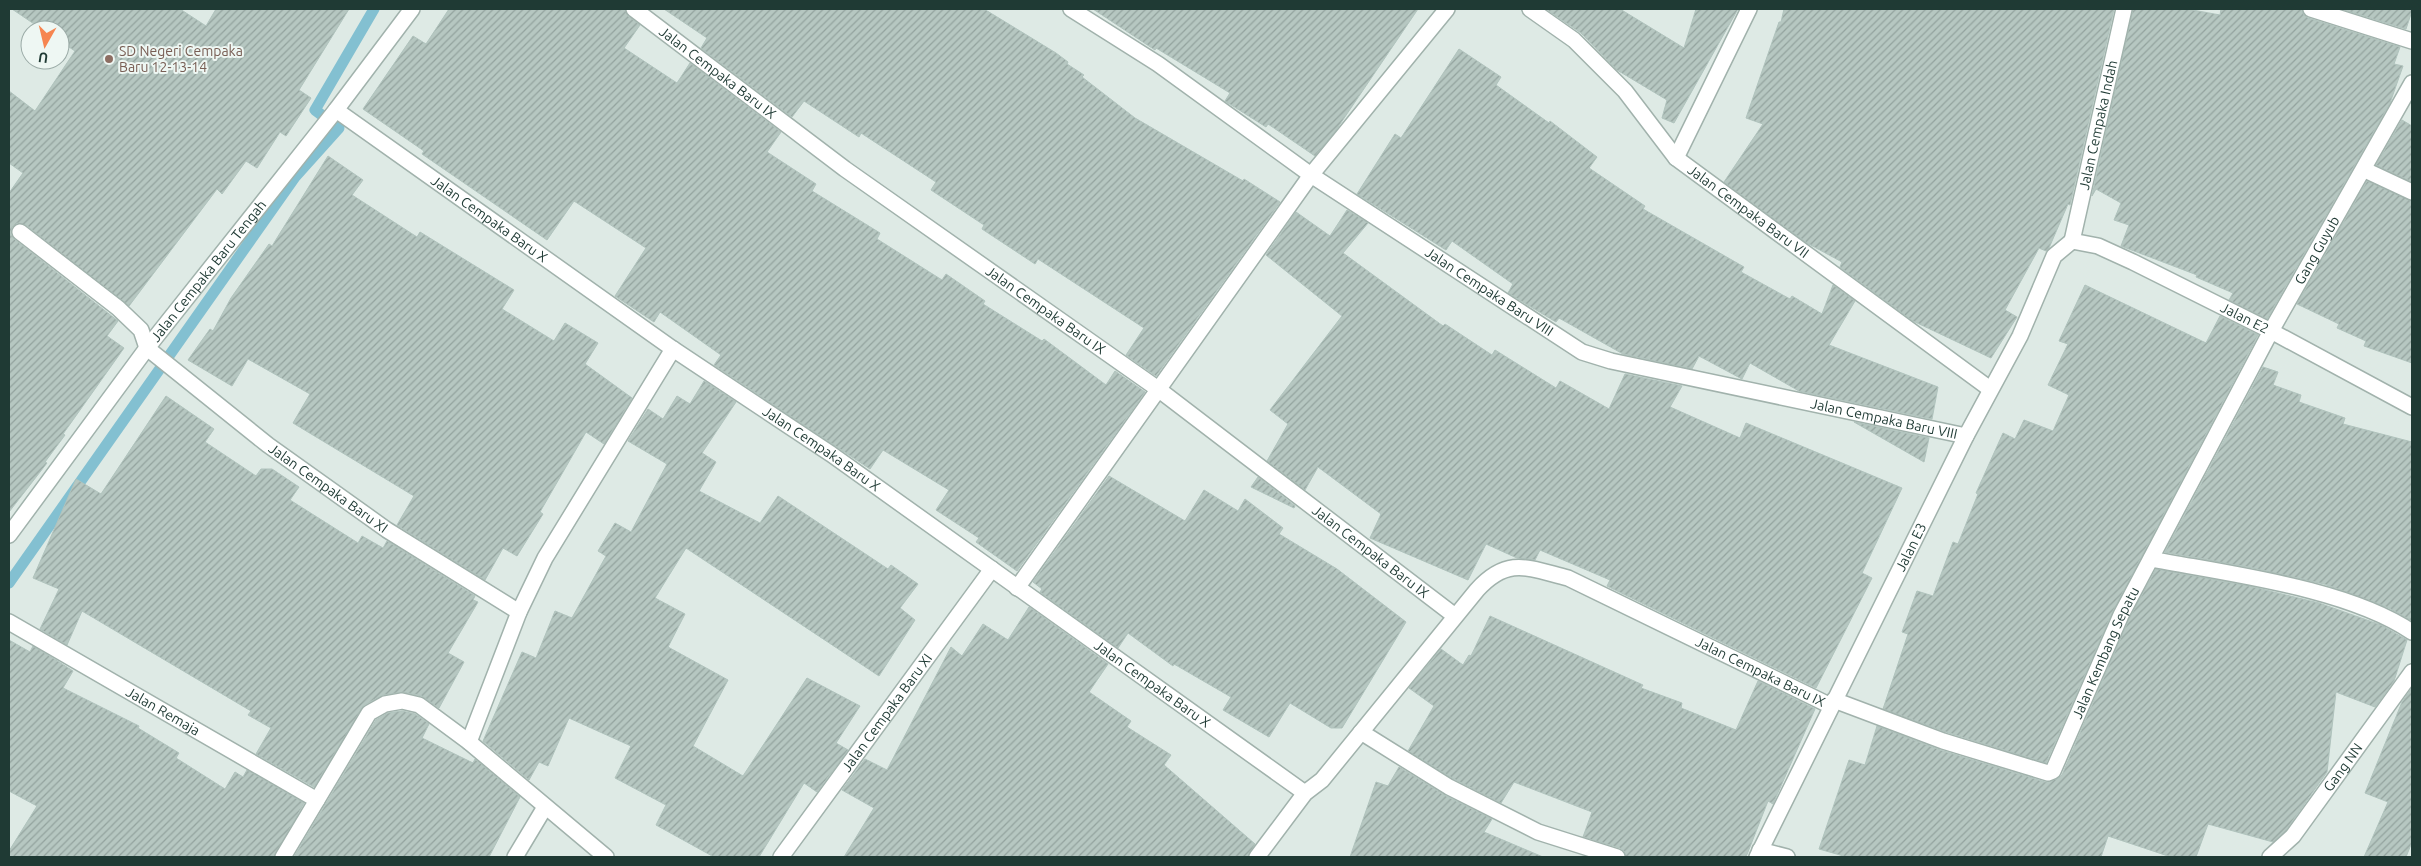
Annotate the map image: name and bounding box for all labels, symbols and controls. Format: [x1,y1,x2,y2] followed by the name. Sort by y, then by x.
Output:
[20,20,70,70] north arrow
[656,23,780,122] street label: Jalan Cempaka Baru IX
[119,43,243,75] place label: SD Negeri Cempaka Baru 12-13-14
[37,49,49,66] text: U
[103,53,115,65] marker: SD Negeri Cempaka Baru 12-13-14
[2076,58,2120,191] street label: Jalan Cempaka Indah
[1685,161,1812,261] street label: Jalan Cempaka Baru VII
[428,172,551,266] street label: Jalan Cempaka Baru X
[147,197,269,345] street label: Jalan Cempaka Baru Tengah
[2291,213,2343,287] street label: Gang Guyub
[1422,244,1556,339] street label: Jalan Cempaka Baru VIII
[983,263,1109,358] street label: Jalan Cempaka Baru IX
[2218,299,2272,337] street label: Jalan E2
[1809,395,1959,442] street label: Jalan Cempaka Baru VIII
[760,403,884,495] street label: Jalan Cempaka Baru X
[266,440,391,536] street label: Jalan Cempaka Baru XI
[1309,502,1432,601] street label: Jalan Cempaka Baru IX
[1892,520,1930,574] street label: Jalan E3
[2069,584,2142,721] street label: Jalan Kembang Sepatu
[1693,633,1828,710] street label: Jalan Cempaka Baru IX
[1091,637,1214,731] street label: Jalan Cempaka Baru X
[838,650,935,775] street label: Jalan Cempaka Baru XI
[123,683,203,739] street label: Jalan Remaja
[2320,740,2366,795] street label: Gang NN

